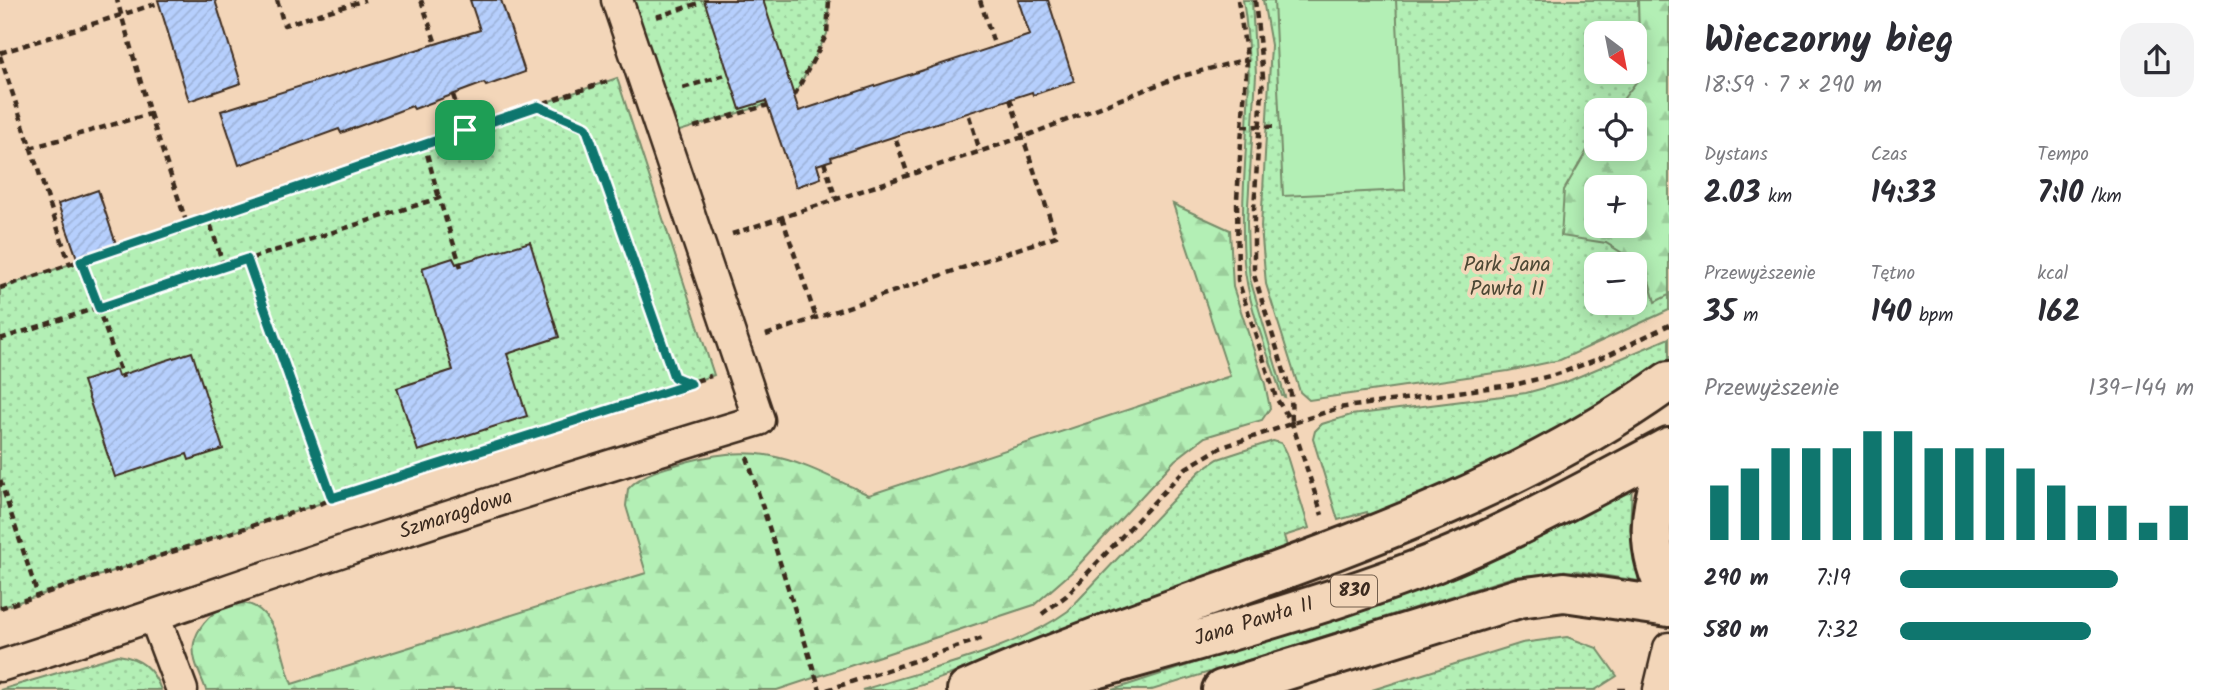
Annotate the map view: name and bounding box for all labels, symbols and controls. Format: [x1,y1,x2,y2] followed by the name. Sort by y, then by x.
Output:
[1704,12,1954,72] text: Wieczorny bieg
[1584,21,1647,84] north arrow
[1584,21,1647,315] map controls
[2120,23,2194,97] button: share
[1704,68,1882,104] text: 18:59 · 7 × 290 m
[1584,98,1647,161] button: locate
[435,100,495,160] pin
[446,111,484,149] icon: arrive
[1704,140,1768,170] text: Dystans
[1871,140,1907,170] text: Czas
[2037,140,2089,170] text: Tempo
[1704,170,1760,218] text: 2.03
[1871,170,1936,218] text: 14:33
[2037,170,2083,218] text: 7:10
[1584,175,1647,238] button: +
[1760,182,1792,212] text: km
[2083,182,2122,212] text: /km
[1463,249,1551,306] park label: Park Jana Pawła II
[1584,252,1647,315] button: −
[1704,259,1816,289] text: Przewyższenie
[1871,259,1915,289] text: Tętno
[2037,259,2068,289] text: kcal
[1704,289,1736,337] text: 35
[1871,289,1911,337] text: 140
[2037,289,2080,337] text: 162
[1736,301,1758,331] text: m
[1911,301,1953,331] text: bpm
[1704,371,1839,407] text: Przewyższenie
[2088,371,2194,407] text: 139–144 m
[395,481,517,549] street label: Szmaragdowa
[1704,561,1769,597] text: 290 m
[1816,561,1851,597] text: 7:19
[1331,576,1377,606] road number: 830
[1190,588,1318,656] street label: Jana Pawła II
[1704,613,1769,649] text: 580 m
[1816,613,1859,649] text: 7:32

